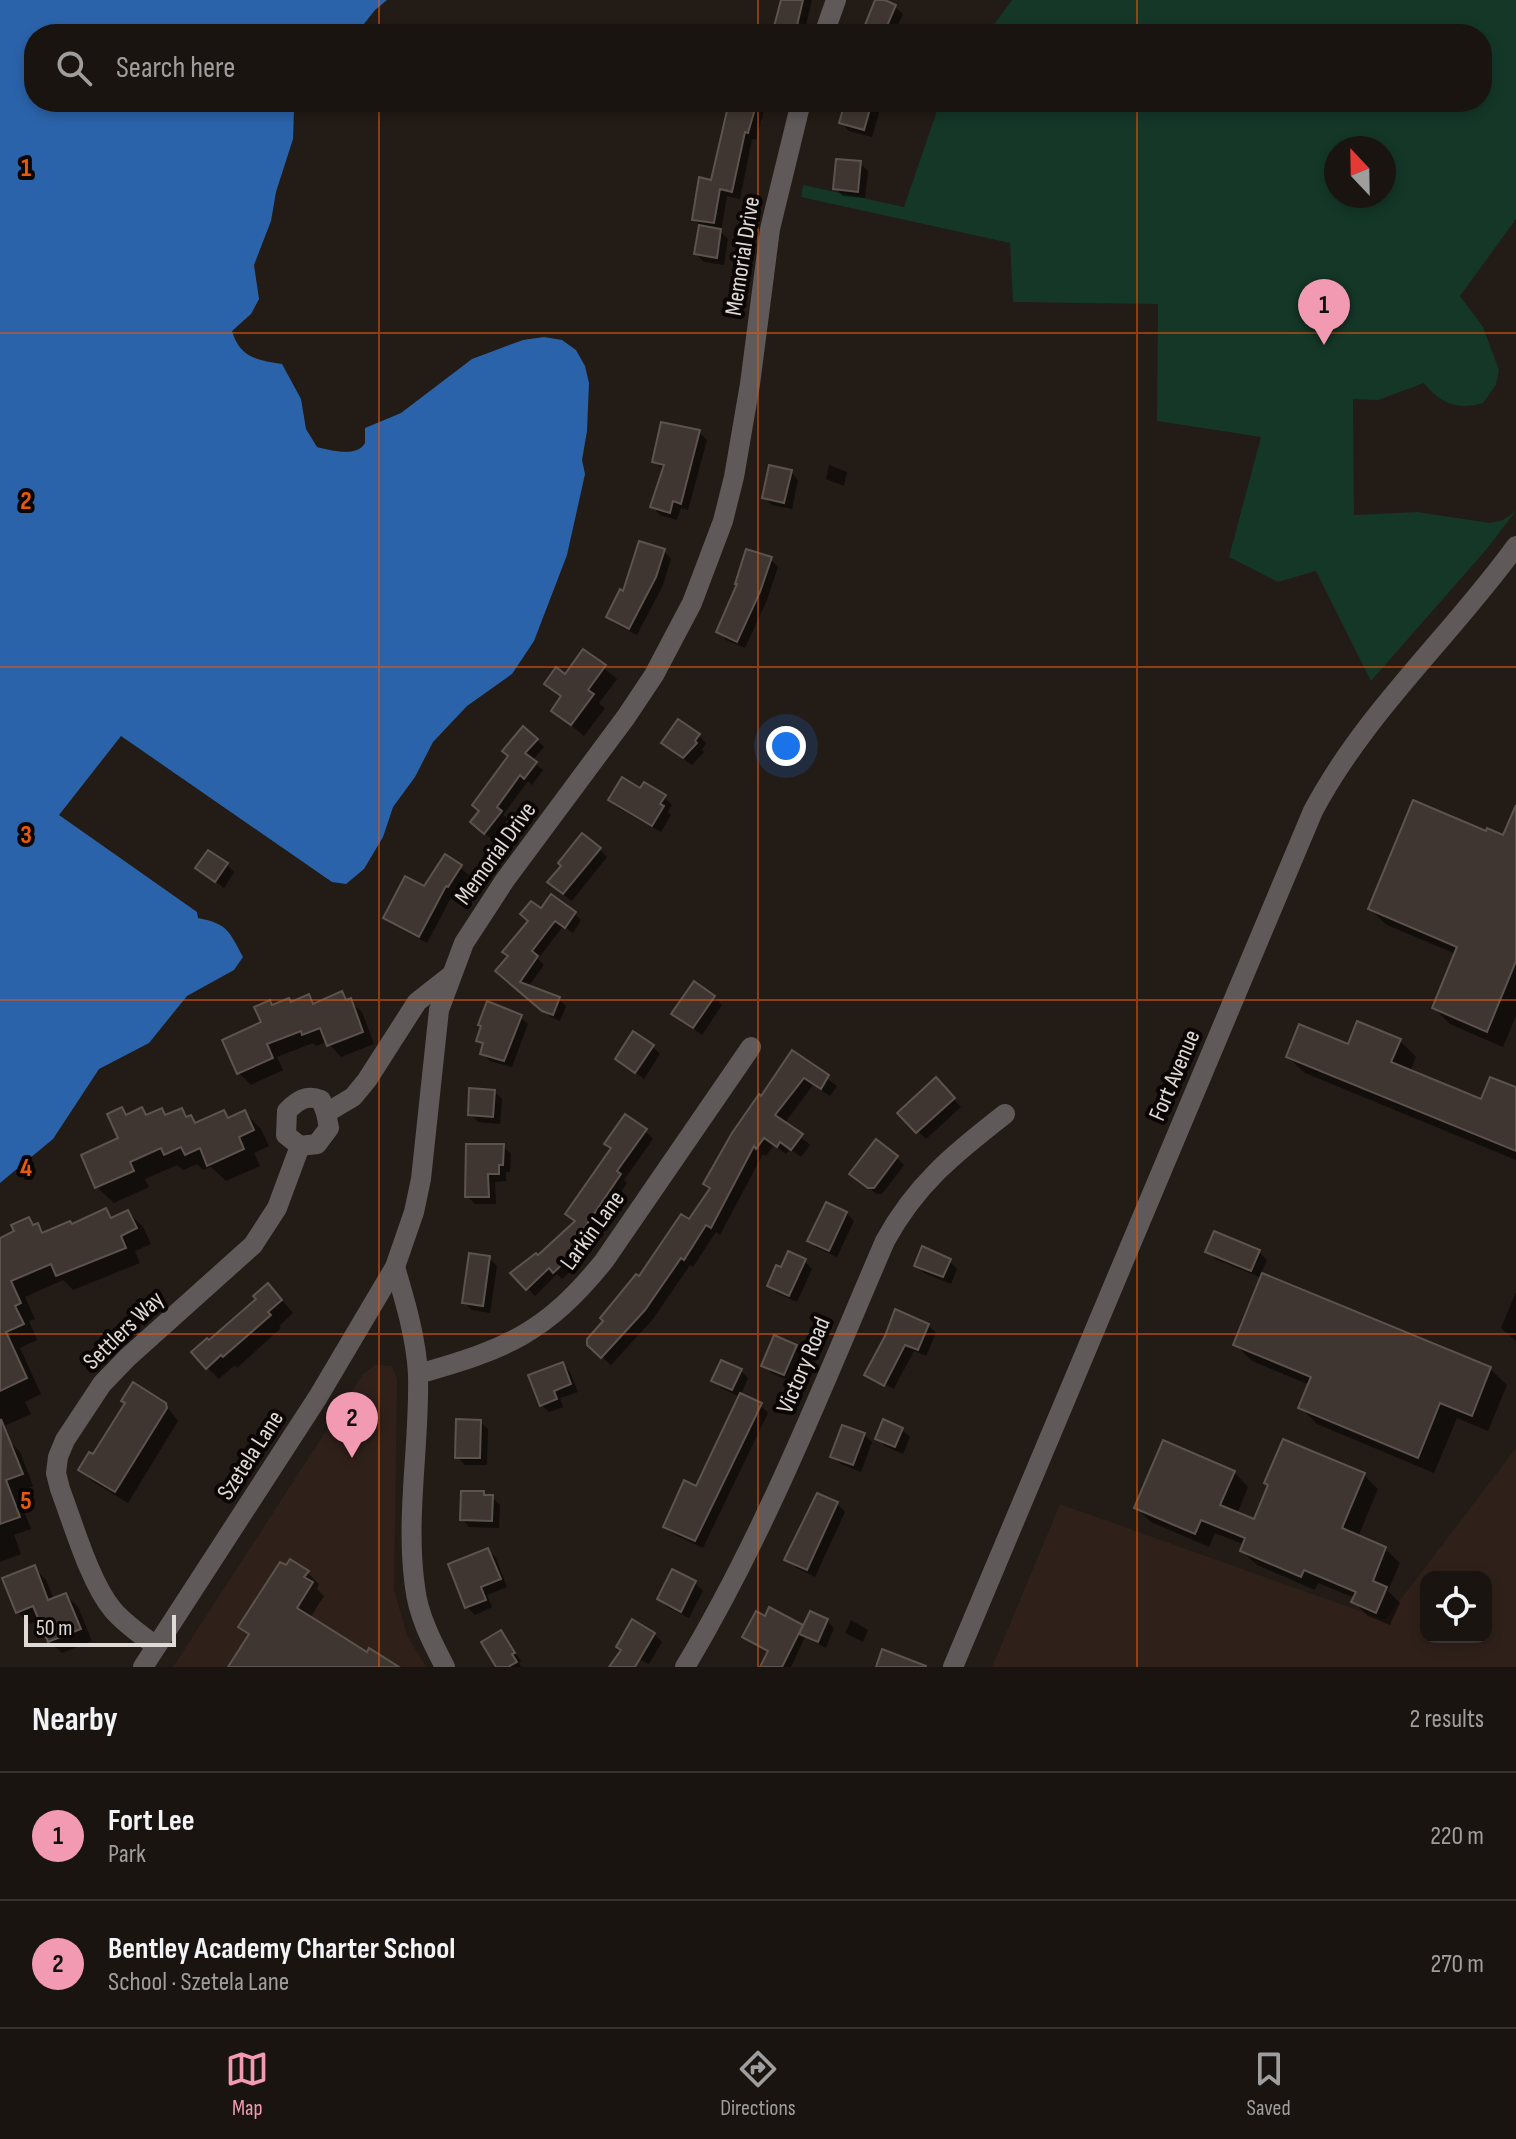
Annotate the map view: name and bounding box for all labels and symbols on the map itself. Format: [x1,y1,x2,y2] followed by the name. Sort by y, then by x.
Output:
[1324,136,1396,208] north arrow
[21,153,31,184] text: 1
[719,195,766,318] street label: Memorial Drive
[1298,279,1350,345] pin: 1
[20,486,32,517] text: 2
[766,726,806,766] your location
[448,796,542,910] street label: Memorial Drive
[20,820,32,851] text: 3
[1142,1025,1207,1125] street label: Fort Avenue
[20,1153,32,1184] text: 4
[554,1185,631,1276] street label: Larkin Lane
[77,1285,170,1376] street label: Settlers Way
[770,1313,837,1418] street label: Victory Road
[326,1392,378,1458] pin: 2
[211,1405,290,1505] street label: Szetela Lane
[20,1486,32,1517] text: 5
[24,1611,176,1647] scale bar

